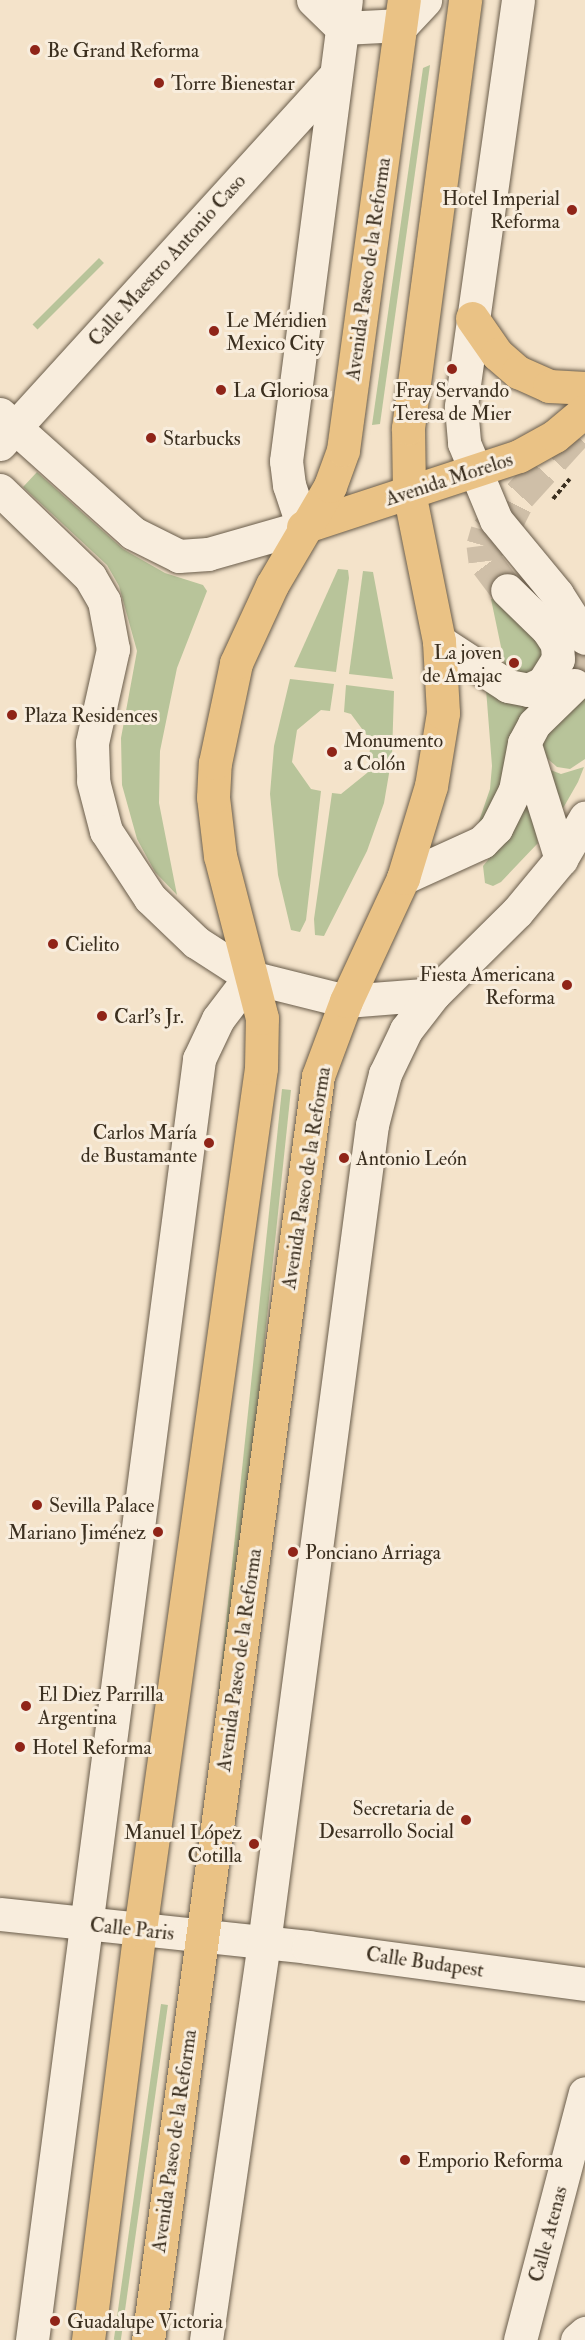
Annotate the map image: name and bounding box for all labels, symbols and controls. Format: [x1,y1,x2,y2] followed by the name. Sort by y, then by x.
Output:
[47,38,199,62] place label: Be Grand Reforma
[28,43,42,57] marker: Be Grand Reforma
[171,71,295,95] place label: Torre Bienestar
[152,76,166,90] marker: Torre Bienestar
[340,156,396,382] street label: Avenida Paseo de la Reforma
[83,169,251,351] street label: Calle Maestro Antonio Caso
[442,186,560,233] place label: Hotel Imperial Reforma
[565,203,579,217] marker: Hotel Imperial Reforma
[226,308,327,355] place label: Le Méridien Mexico City
[207,324,221,338] marker: Le Méridien Mexico City
[445,362,459,376] marker: Fray Servando Teresa de Mier
[233,378,329,402] place label: La Gloriosa
[393,378,511,425] place label: Fray Servando Teresa de Mier
[214,383,228,397] marker: La Gloriosa
[163,426,241,450] place label: Starbucks
[144,431,158,445] marker: Starbucks
[382,447,516,511] street label: Avenida Morelos
[422,640,502,687] place label: La joven de Amajac
[507,656,521,670] marker: La joven de Amajac
[24,703,158,727] place label: Plaza Residences
[5,708,19,722] marker: Plaza Residences
[344,728,443,775] place label: Monumento a Colón
[325,745,339,759] marker: Monumento a Colón
[65,932,119,956] place label: Cielito
[46,937,60,951] marker: Cielito
[419,962,555,1009] place label: Fiesta Americana Reforma
[560,978,574,992] marker: Fiesta Americana Reforma
[114,1004,184,1028] place label: Carl's Jr.
[95,1009,109,1023] marker: Carl's Jr.
[277,1065,335,1291] street label: Avenida Paseo de la Reforma
[81,1120,197,1167] place label: Carlos María de Bustamante
[202,1136,216,1150] marker: Carlos María de Bustamante
[356,1146,467,1170] place label: Antonio León
[337,1151,351,1165] marker: Antonio León
[49,1493,154,1517] place label: Sevilla Palace
[30,1498,44,1512] marker: Sevilla Palace
[8,1520,146,1544] place label: Mariano Jiménez
[151,1525,165,1539] marker: Mariano Jiménez
[305,1540,441,1564] place label: Ponciano Arriaga
[286,1545,300,1559] marker: Ponciano Arriaga
[211,1547,267,1773] street label: Avenida Paseo de la Reforma
[38,1682,164,1729] place label: El Diez Parrilla Argentina
[19,1699,33,1713] marker: El Diez Parrilla Argentina
[32,1735,152,1759] place label: Hotel Reforma
[13,1740,27,1754] marker: Hotel Reforma
[318,1796,454,1843] place label: Secretaria de Desarrollo Social
[459,1813,473,1827] marker: Secretaria de Desarrollo Social
[124,1820,242,1867] place label: Manuel López Cotilla
[247,1837,261,1851] marker: Manuel López Cotilla
[89,1913,175,1945] street label: Calle Paris
[364,1942,486,1982] street label: Calle Budapest
[146,2028,202,2254] street label: Avenida Paseo de la Reforma
[417,2148,563,2172] place label: Emporio Reforma
[398,2153,412,2167] marker: Emporio Reforma
[524,2183,572,2285] street label: Calle Atenas
[67,2309,223,2333] place label: Guadalupe Victoria
[48,2314,62,2328] marker: Guadalupe Victoria

